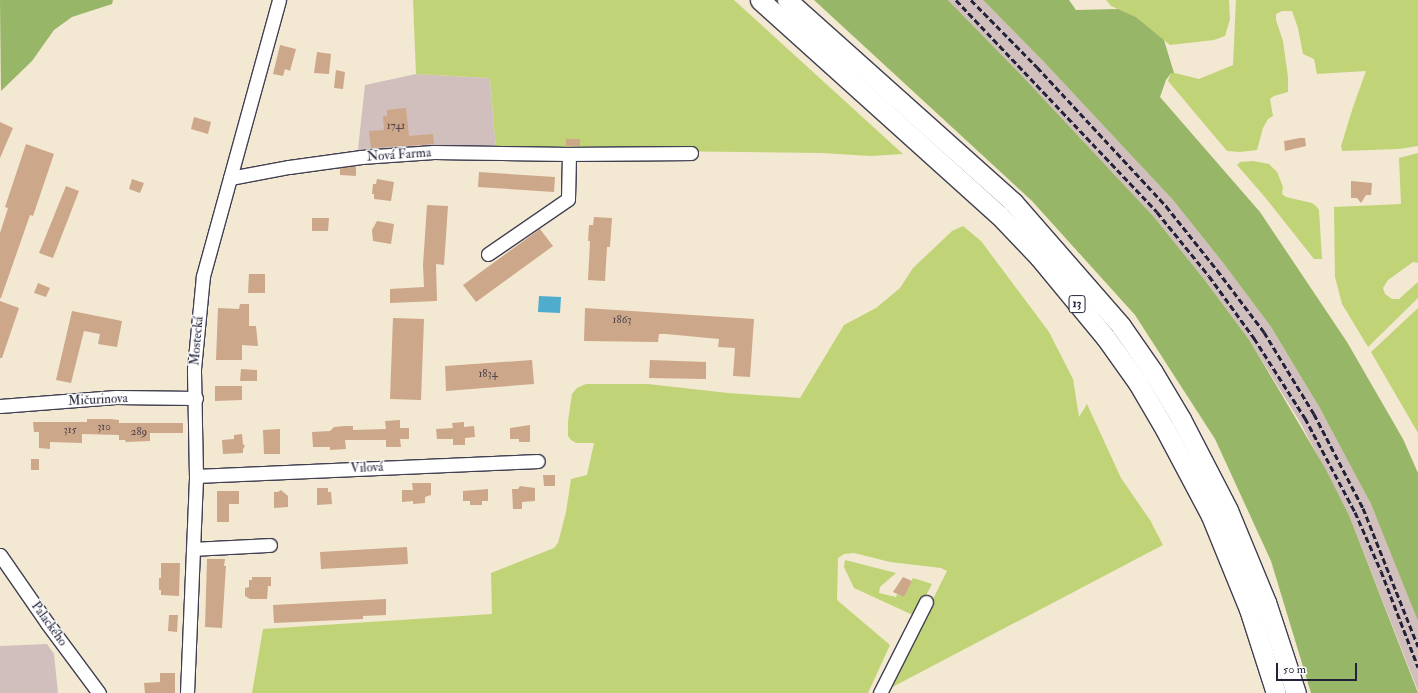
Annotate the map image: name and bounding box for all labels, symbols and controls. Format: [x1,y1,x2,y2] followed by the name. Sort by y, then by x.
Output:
[387,119,405,133] house number: 1741
[366,145,432,165] street label: Nová Farma
[1068,294,1086,314] road number: 13
[613,313,631,327] house number: 1863
[187,316,207,366] street label: Mostecká
[478,367,498,381] house number: 1834
[68,391,128,409] street label: Mičurinova
[97,420,111,434] house number: 310
[64,423,76,437] house number: 315
[131,425,147,439] house number: 289
[350,459,384,477] street label: Vilová
[28,599,70,649] street label: Palackého
[1278,655,1359,681] scale bar
[1283,662,1306,677] text: 50 m

